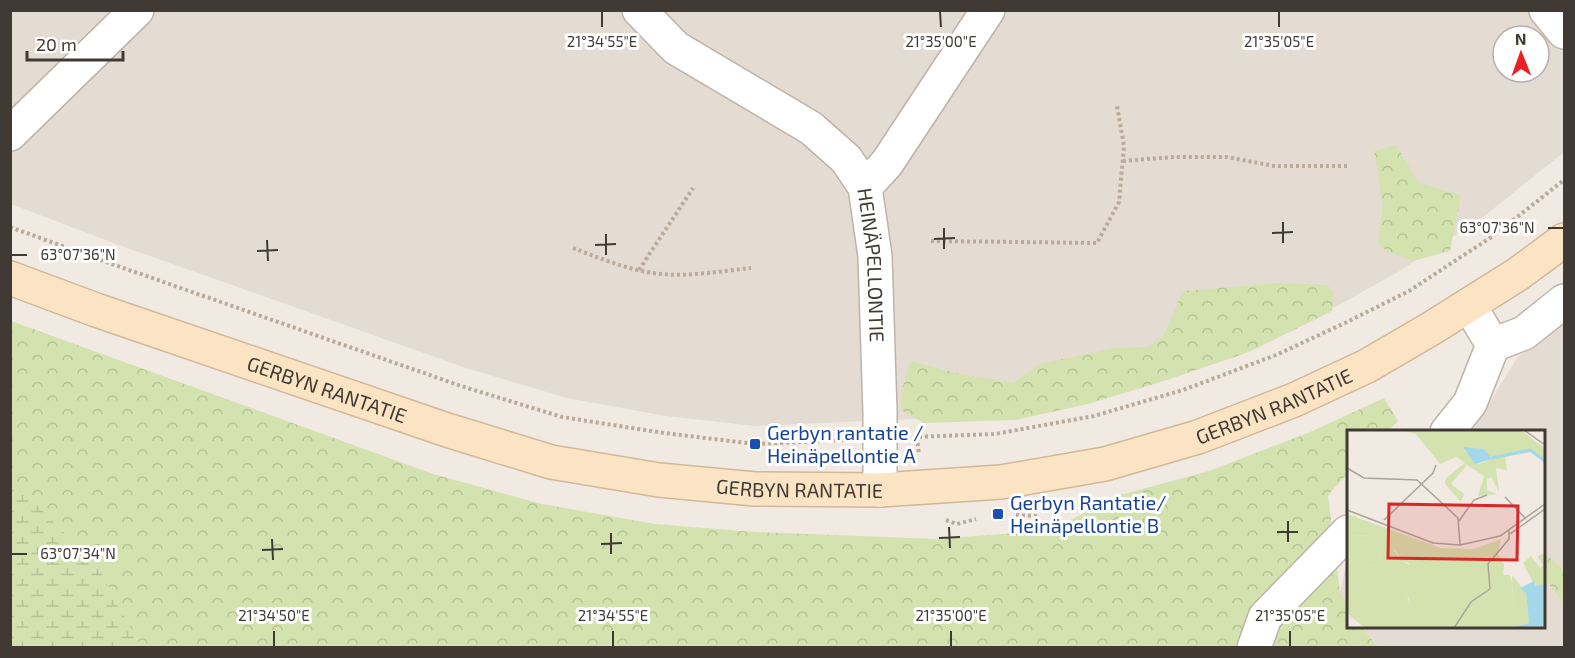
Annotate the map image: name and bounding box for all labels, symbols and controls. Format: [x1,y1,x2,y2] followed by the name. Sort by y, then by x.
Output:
[27,24,123,62] scale bar
[1491,24,1551,84] north arrow
[1515,29,1527,48] text: N
[567,32,637,50] text: 21°34'55"E
[905,32,977,50] text: 21°35'00"E
[1244,32,1314,50] text: 21°35'05"E
[36,33,77,55] text: 20 m
[853,186,890,343] street label: HEINÄPELLONTIE
[1459,218,1535,236] text: 63°07'36"N
[40,245,116,263] text: 63°07'36"N
[244,351,410,427] street label: GERBYN RANTATIE
[1192,363,1356,449] street label: GERBYN RANTATIE
[767,420,924,467] place label: Gerbyn rantatie / Heinäpellontie A
[1347,430,1545,628] inset map
[748,437,762,451] marker: Gerbyn rantatie / Heinäpellontie A
[715,473,883,502] street label: GERBYN RANTATIE
[1010,490,1167,537] place label: Gerbyn Rantatie/ Heinäpellontie B
[991,507,1005,521] marker: Gerbyn Rantatie/ Heinäpellontie B
[40,544,116,562] text: 63°07'34"N
[238,606,310,624] text: 21°34'50"E
[578,606,648,624] text: 21°34'55"E
[915,606,987,624] text: 21°35'00"E
[1255,606,1325,624] text: 21°35'05"E

